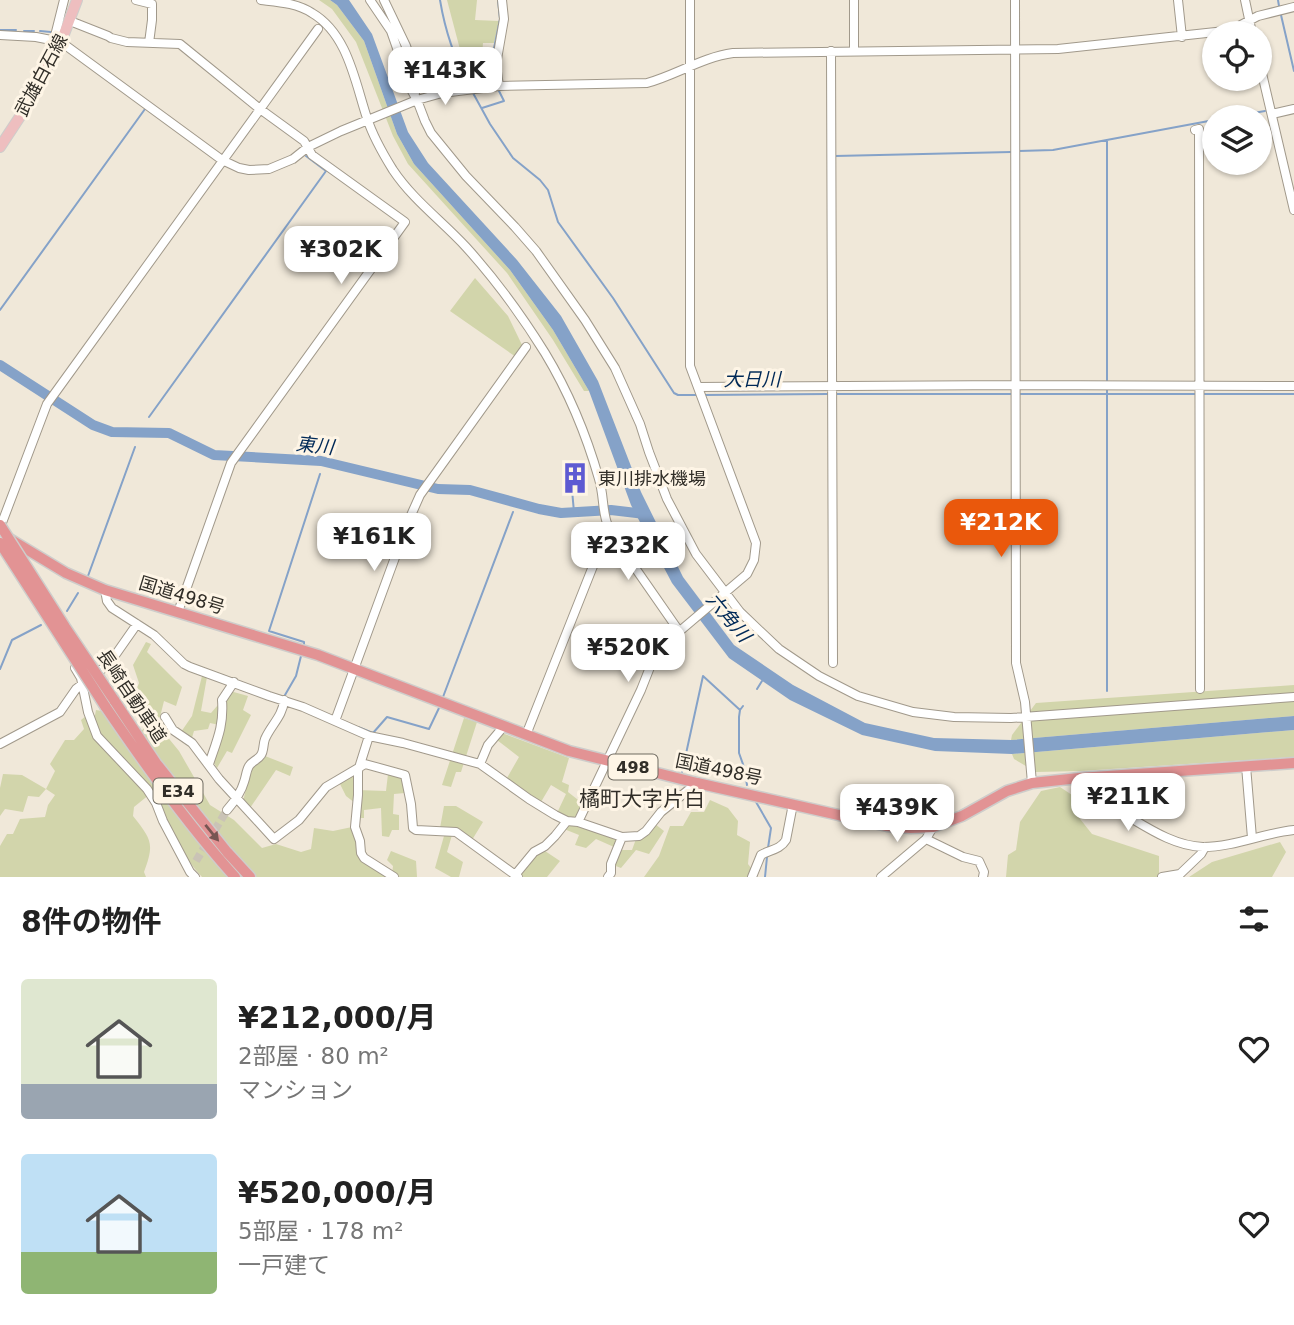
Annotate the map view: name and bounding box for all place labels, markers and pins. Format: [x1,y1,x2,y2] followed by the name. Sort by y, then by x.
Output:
[396,48,494,107] pin: ¥143K
[292,226,390,286] pin: ¥302K
[558,461,592,495] building icon: 東川排水機場
[598,468,706,489] place label: 東川排水機場
[952,500,1050,559] pin: ¥212K
[325,514,423,573] pin: ¥161K
[579,522,677,582] pin: ¥232K
[579,624,677,684] pin: ¥520K
[1079,774,1177,833] pin: ¥211K
[848,784,946,844] pin: ¥439K

